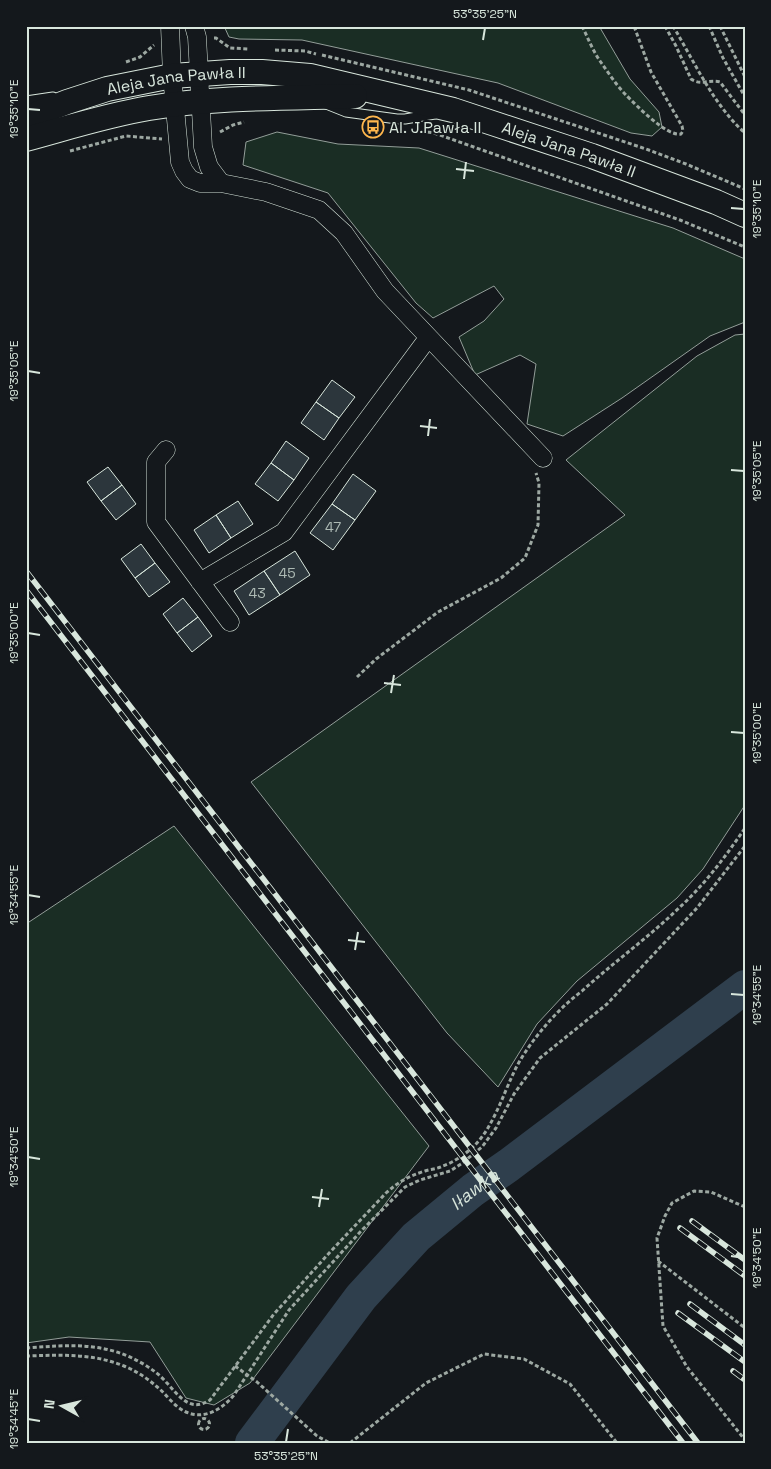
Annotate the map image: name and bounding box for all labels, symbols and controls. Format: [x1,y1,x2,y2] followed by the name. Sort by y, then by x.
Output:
[453,6,517,22] text: 53°35'25"N
[105,62,246,100] street label: Aleja Jana Pawła II
[6,79,22,138] text: 19°35'10"E
[361,115,385,139] bus stop icon: Al. J.Pawła II
[389,117,481,138] place label: Al. J.Pawła II
[499,117,639,182] street label: Aleja Jana Pawła II
[749,179,765,238] text: 19°35'10"E
[6,340,22,402] text: 19°35'05"E
[749,440,765,502] text: 19°35'05"E
[325,518,341,536] house number: 47
[278,564,296,582] house number: 45
[248,584,266,602] house number: 43
[6,602,22,664] text: 19°35'00"E
[749,702,765,764] text: 19°35'00"E
[6,865,22,925] text: 19°34'55"E
[749,965,765,1025] text: 19°34'55"E
[6,1126,22,1188] text: 19°34'50"E
[445,1163,504,1215] water label: Iławka
[749,1227,765,1289] text: 19°34'50"E
[38,1382,88,1432] north arrow
[6,1389,22,1449] text: 19°34'45"E
[40,1398,59,1410] text: N
[254,1448,318,1464] text: 53°35'25"N

